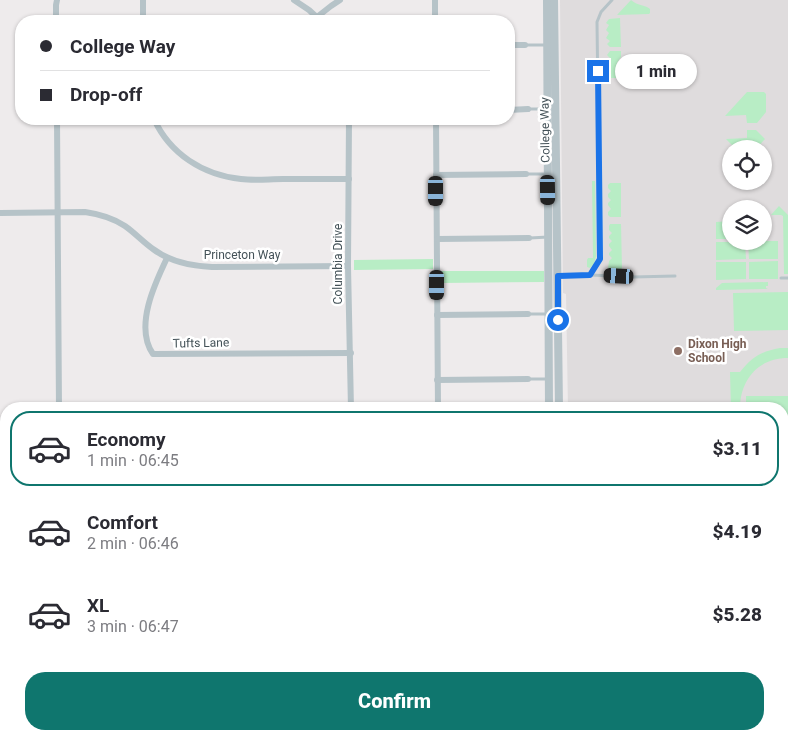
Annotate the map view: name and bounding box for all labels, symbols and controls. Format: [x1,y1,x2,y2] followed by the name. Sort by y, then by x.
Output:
[70,35,175,58] text: College Way
[616,54,698,88] callout: 1 min
[587,60,609,82] route end
[636,62,676,81] text: 1 min
[70,83,142,106] text: Drop-off
[537,97,553,163] street label: College Way
[722,140,772,250] map controls
[722,140,772,190] button: locate
[540,175,555,205] car
[428,176,443,206] car
[722,200,772,250] button: layers
[331,224,345,304] street label: Columbia Drive
[204,248,281,262] street label: Princeton Way
[603,268,634,284] car
[429,270,444,300] car
[547,309,569,331] route start
[173,336,229,350] street label: Tufts Lane
[688,337,747,365] place label: Dixon High School
[672,345,684,357] marker: Dixon High School
[27,426,72,471] icon: car
[87,428,166,451] text: Economy
[713,437,762,460] text: $3.11
[87,451,179,470] text: 1 min · 06:45
[27,509,72,554] icon: car
[87,511,158,534] text: Comfort
[713,520,762,543] text: $4.19
[87,534,179,553] text: 2 min · 06:46
[27,592,72,637] icon: car
[87,594,109,617] text: XL
[713,603,762,626] text: $5.28
[87,617,179,636] text: 3 min · 06:47
[25,672,764,730] button: Confirm

